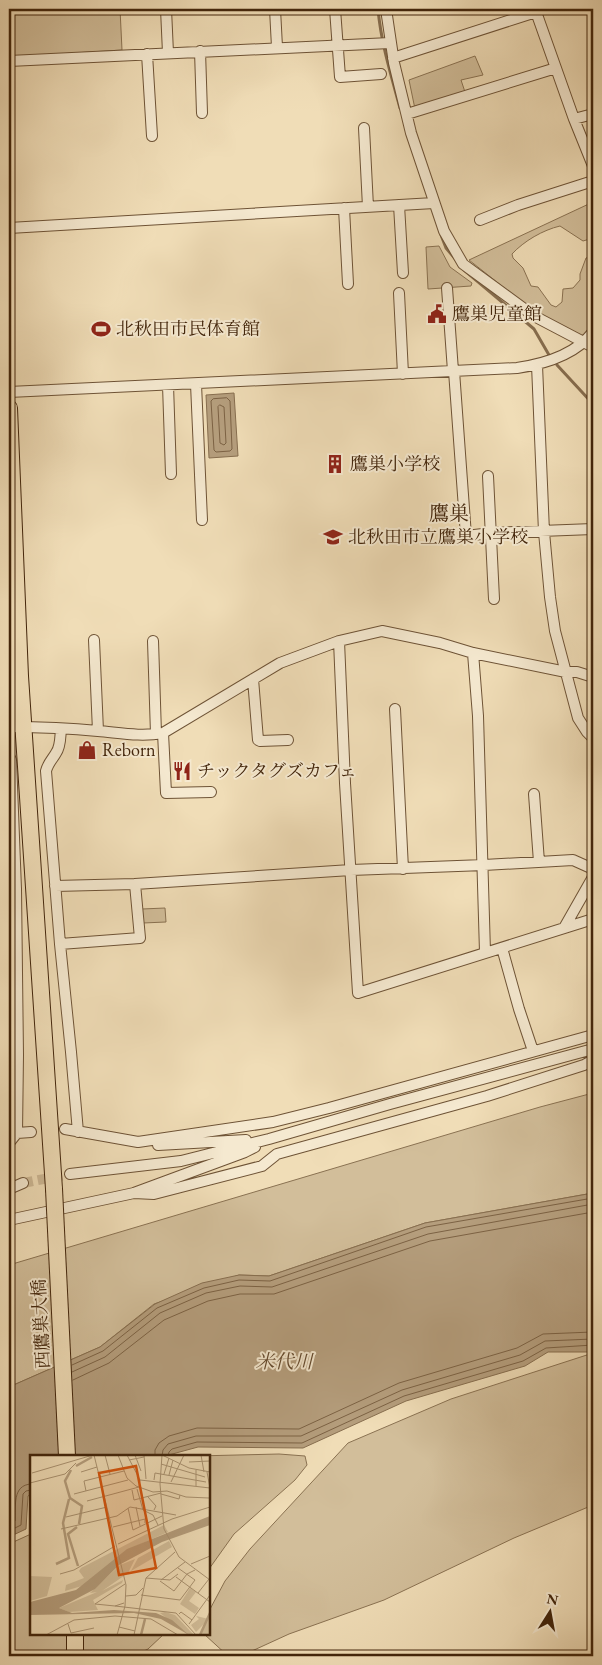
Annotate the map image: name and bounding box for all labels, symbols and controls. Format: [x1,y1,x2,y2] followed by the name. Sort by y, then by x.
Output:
[452,302,542,325] place label: 鷹巣児童館
[426,303,448,325] public building icon: 鷹巣児童館
[116,317,260,340] place label: 北秋田市民体育館
[90,318,112,340] sports icon: 北秋田市民体育館
[350,452,440,475] place label: 鷹巣小学校
[324,453,346,475] building icon: 鷹巣小学校
[429,500,469,526] district label: 鷹巣
[348,525,528,548] place label: 北秋田市立鷹巣小学校
[322,526,344,548] school or university icon: 北秋田市立鷹巣小学校
[102,738,156,761] place label: Reborn
[76,739,98,761] shop icon: Reborn
[197,759,357,782] place label: チックタグズカフェ
[171,760,193,782] restaurant icon: チックタグズカフェ
[27,1278,54,1370] street label: 西鷹巣大橋
[255,1349,314,1374] water label: 米代川
[30,1455,210,1635] inset map
[524,1588,574,1638] north arrow
[545,1589,560,1609] text: N

